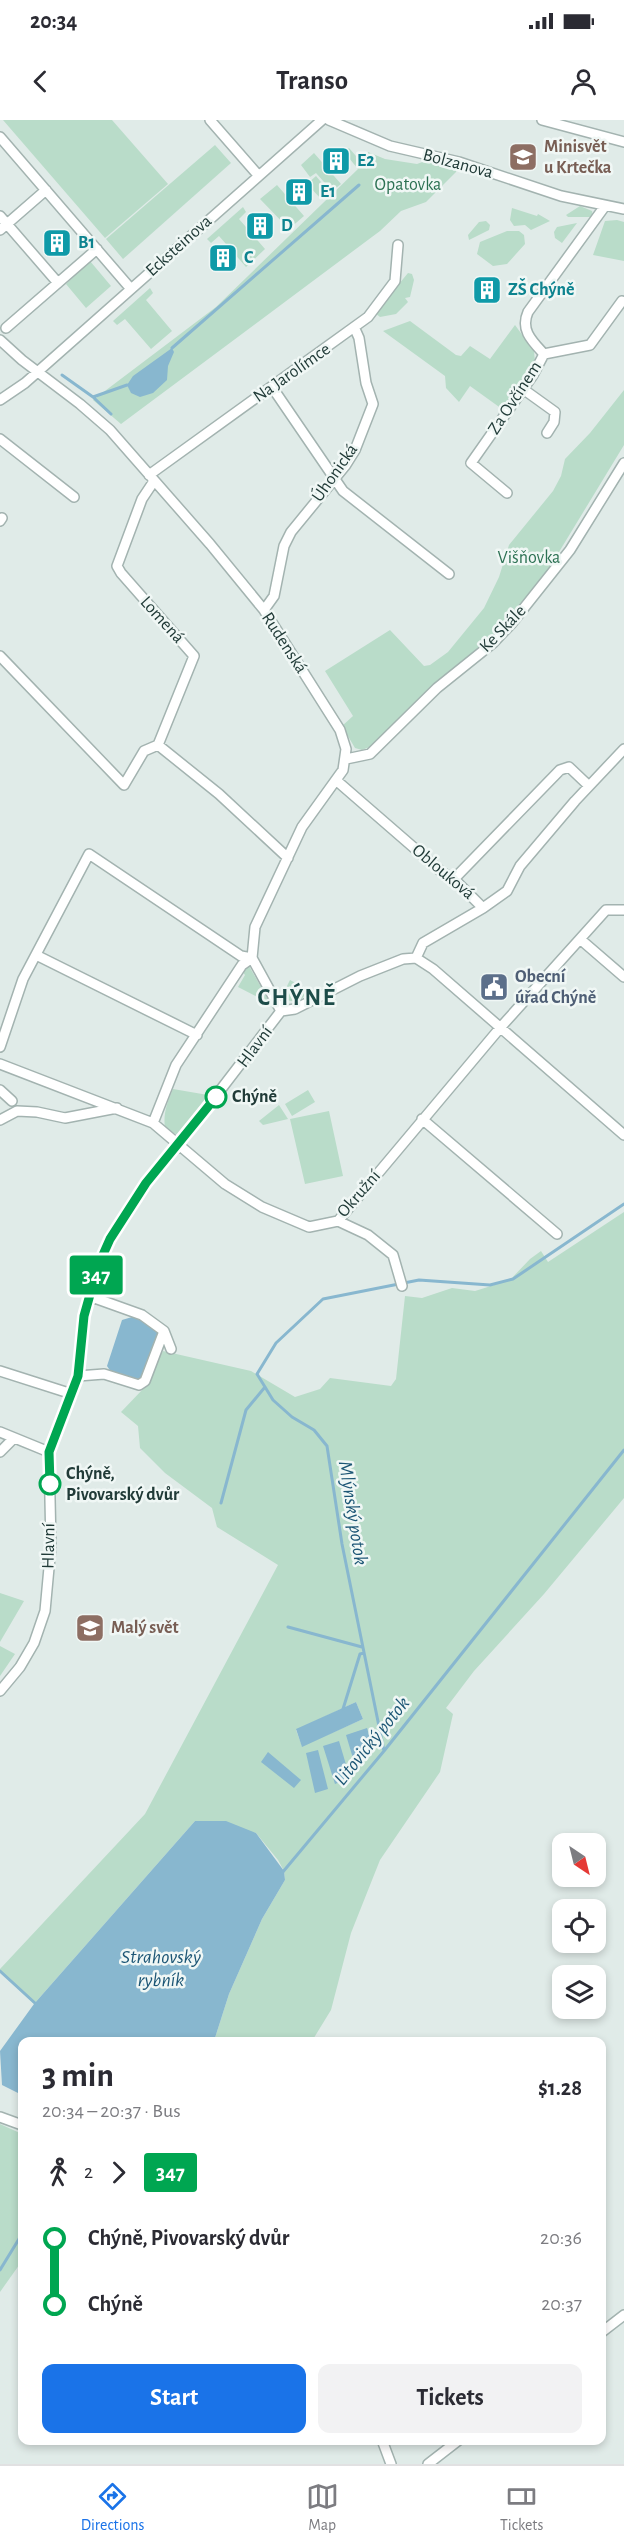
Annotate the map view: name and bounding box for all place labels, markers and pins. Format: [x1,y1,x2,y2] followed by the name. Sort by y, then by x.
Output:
[544,138,612,177] place label: Minisvět u Krtečka
[507,141,539,173] school or university icon: Minisvět u Krtečka
[320,145,352,177] building icon: E2
[357,152,375,170] place label: E2
[283,176,315,208] building icon: E1
[320,183,336,201] place label: E1
[244,210,276,242] building icon: D
[281,217,293,235] place label: D
[41,227,73,259] building icon: B1
[78,234,95,252] place label: B1
[207,242,239,274] building icon: C
[244,249,254,267] place label: C
[471,274,503,306] building icon: ZŠ Chýně
[508,278,575,299] place label: ZŠ Chýně
[515,968,596,1007] place label: Obecní úřad Chýně
[478,971,510,1003] public building icon: Obecní úřad Chýně
[205,1086,227,1108] marker: Chýně
[232,1088,277,1106] place label: Chýně
[66,1465,180,1504] place label: Chýně, Pivovarský dvůr
[39,1473,61,1495] marker: Chýně, Pivovarský dvůr
[74,1612,106,1644] school or university icon: Malý svět
[111,1619,179,1637] place label: Malý svět

